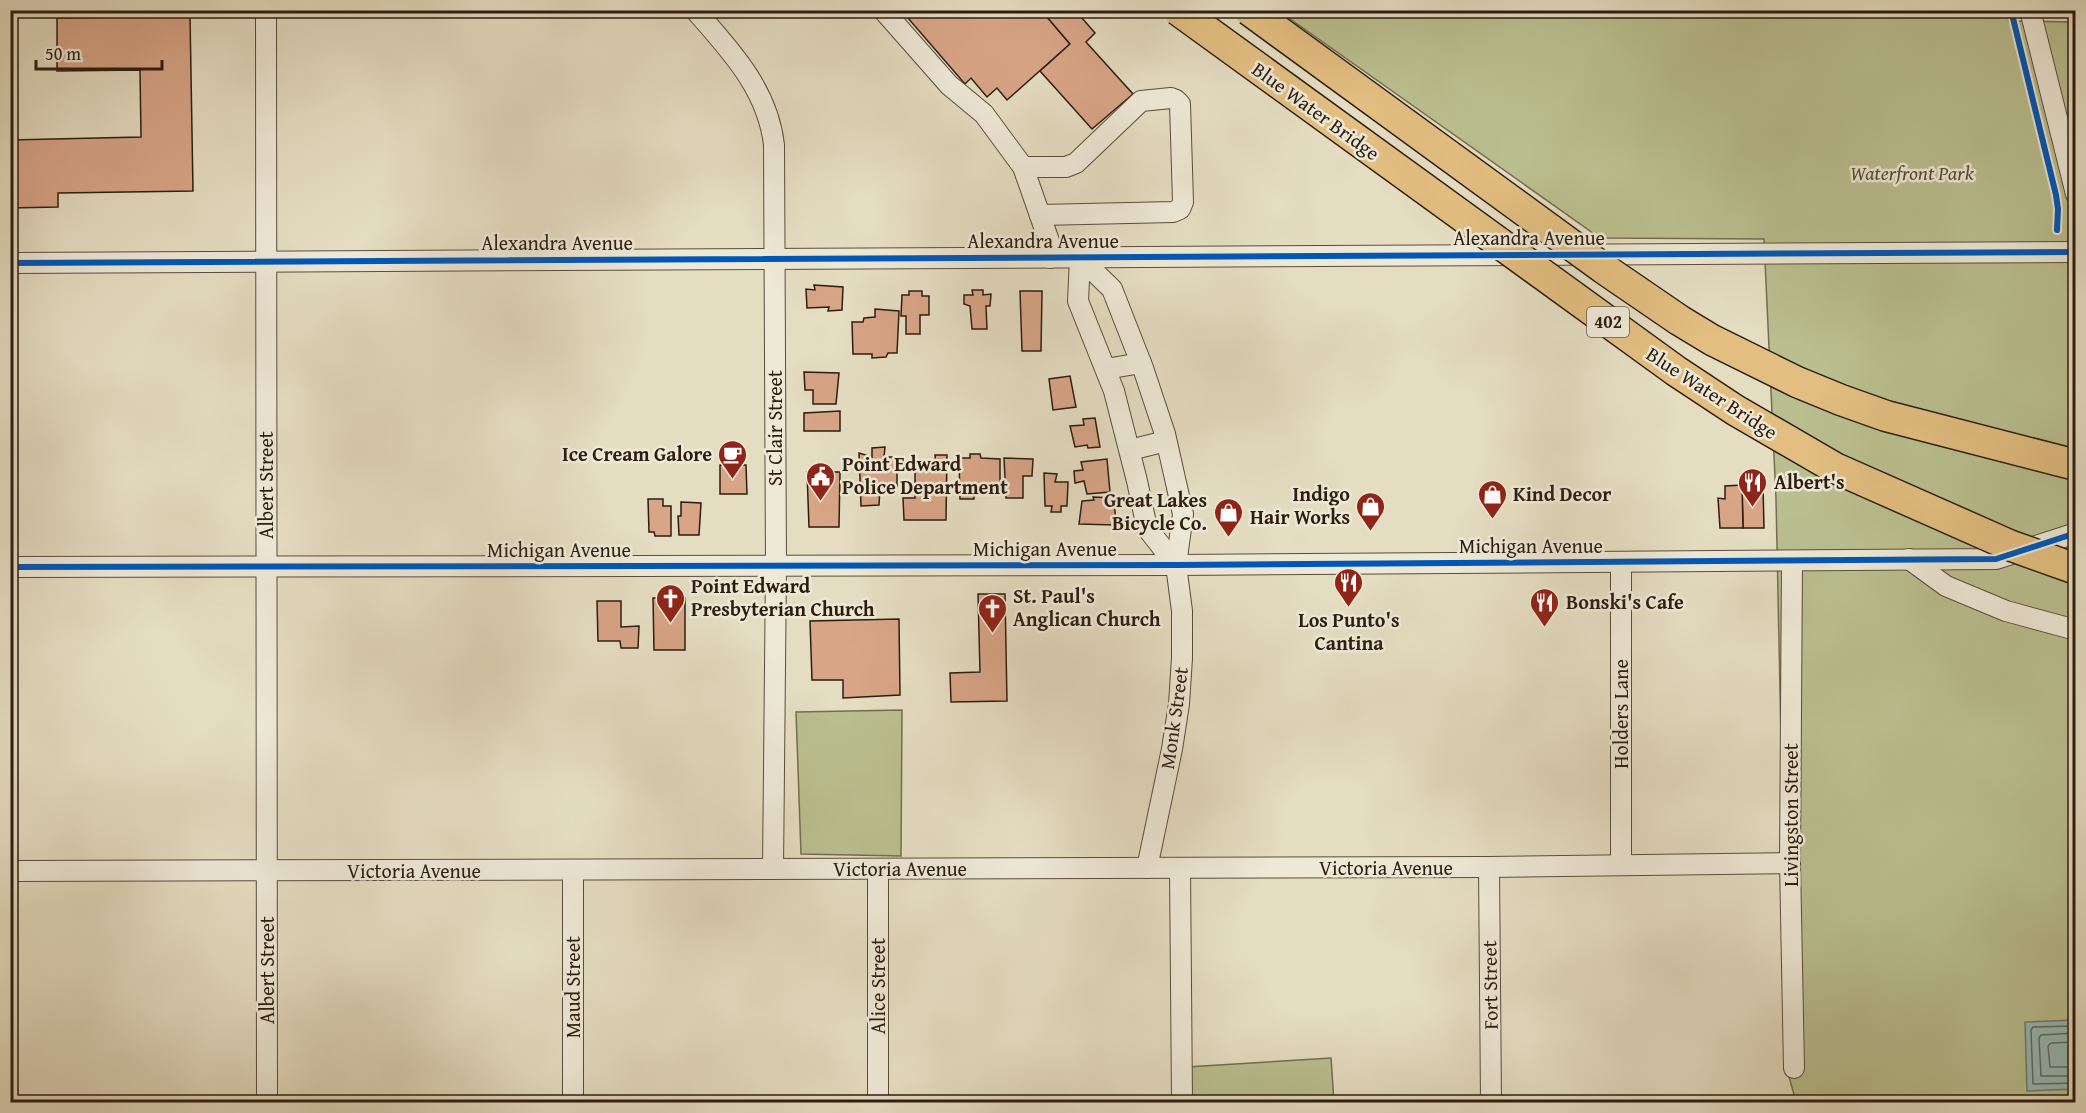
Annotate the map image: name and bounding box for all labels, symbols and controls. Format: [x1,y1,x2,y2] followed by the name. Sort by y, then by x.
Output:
[36,33,162,71] scale bar
[45,40,81,67] text: 50 m
[1246,54,1386,167] street label: Blue Water Bridge
[1850,158,1975,187] park label: Waterfront Park
[1453,223,1605,252] street label: Alexandra Avenue
[967,226,1119,255] street label: Alexandra Avenue
[481,228,633,257] street label: Alexandra Avenue
[1587,307,1629,337] road number: 402
[1641,339,1784,446] street label: Blue Water Bridge
[760,370,789,486] street label: St Clair Street
[251,431,280,539] street label: Albert Street
[717,438,749,480] cafe icon: Ice Cream Galore
[562,439,712,468] place label: Ice Cream Galore
[842,449,1008,501] place label: Point Edward Police Department
[805,460,837,502] public building icon: Point Edward Police Department
[1737,466,1769,508] restaurant icon: Albert's
[1774,467,1845,496] place label: Albert's
[1476,478,1508,520] shop icon: Kind Decor
[1250,479,1350,531] place label: Indigo Hair Works
[1513,479,1611,508] place label: Kind Decor
[1104,485,1207,537] place label: Great Lakes Bicycle Co.
[1355,490,1387,532] shop icon: Indigo Hair Works
[1212,496,1244,538] shop icon: Great Lakes Bicycle Co.
[1459,531,1603,560] street label: Michigan Avenue
[973,534,1117,563] street label: Michigan Avenue
[487,535,631,564] street label: Michigan Avenue
[1333,566,1365,608] restaurant icon: Los Punto's Cantina
[691,571,875,623] place label: Point Edward Presbyterian Church
[1013,581,1161,633] place label: St. Paul's Anglican Church
[654,582,686,624] church icon: Point Edward Presbyterian Church
[1529,586,1561,628] restaurant icon: Bonski's Cafe
[1566,587,1684,616] place label: Bonski's Cafe
[976,592,1008,634] church icon: St. Paul's Anglican Church
[1298,605,1400,657] place label: Los Punto's Cantina
[1606,659,1635,769] street label: Holders Lane
[1152,665,1195,771] street label: Monk Street
[1776,743,1805,887] street label: Livingston Street
[1319,853,1453,882] street label: Victoria Avenue
[833,854,967,883] street label: Victoria Avenue
[347,856,481,885] street label: Victoria Avenue
[252,916,281,1024] street label: Albert Street
[558,936,587,1038] street label: Maud Street
[863,938,892,1034] street label: Alice Street
[1474,940,1505,1030] street label: Fort Street

